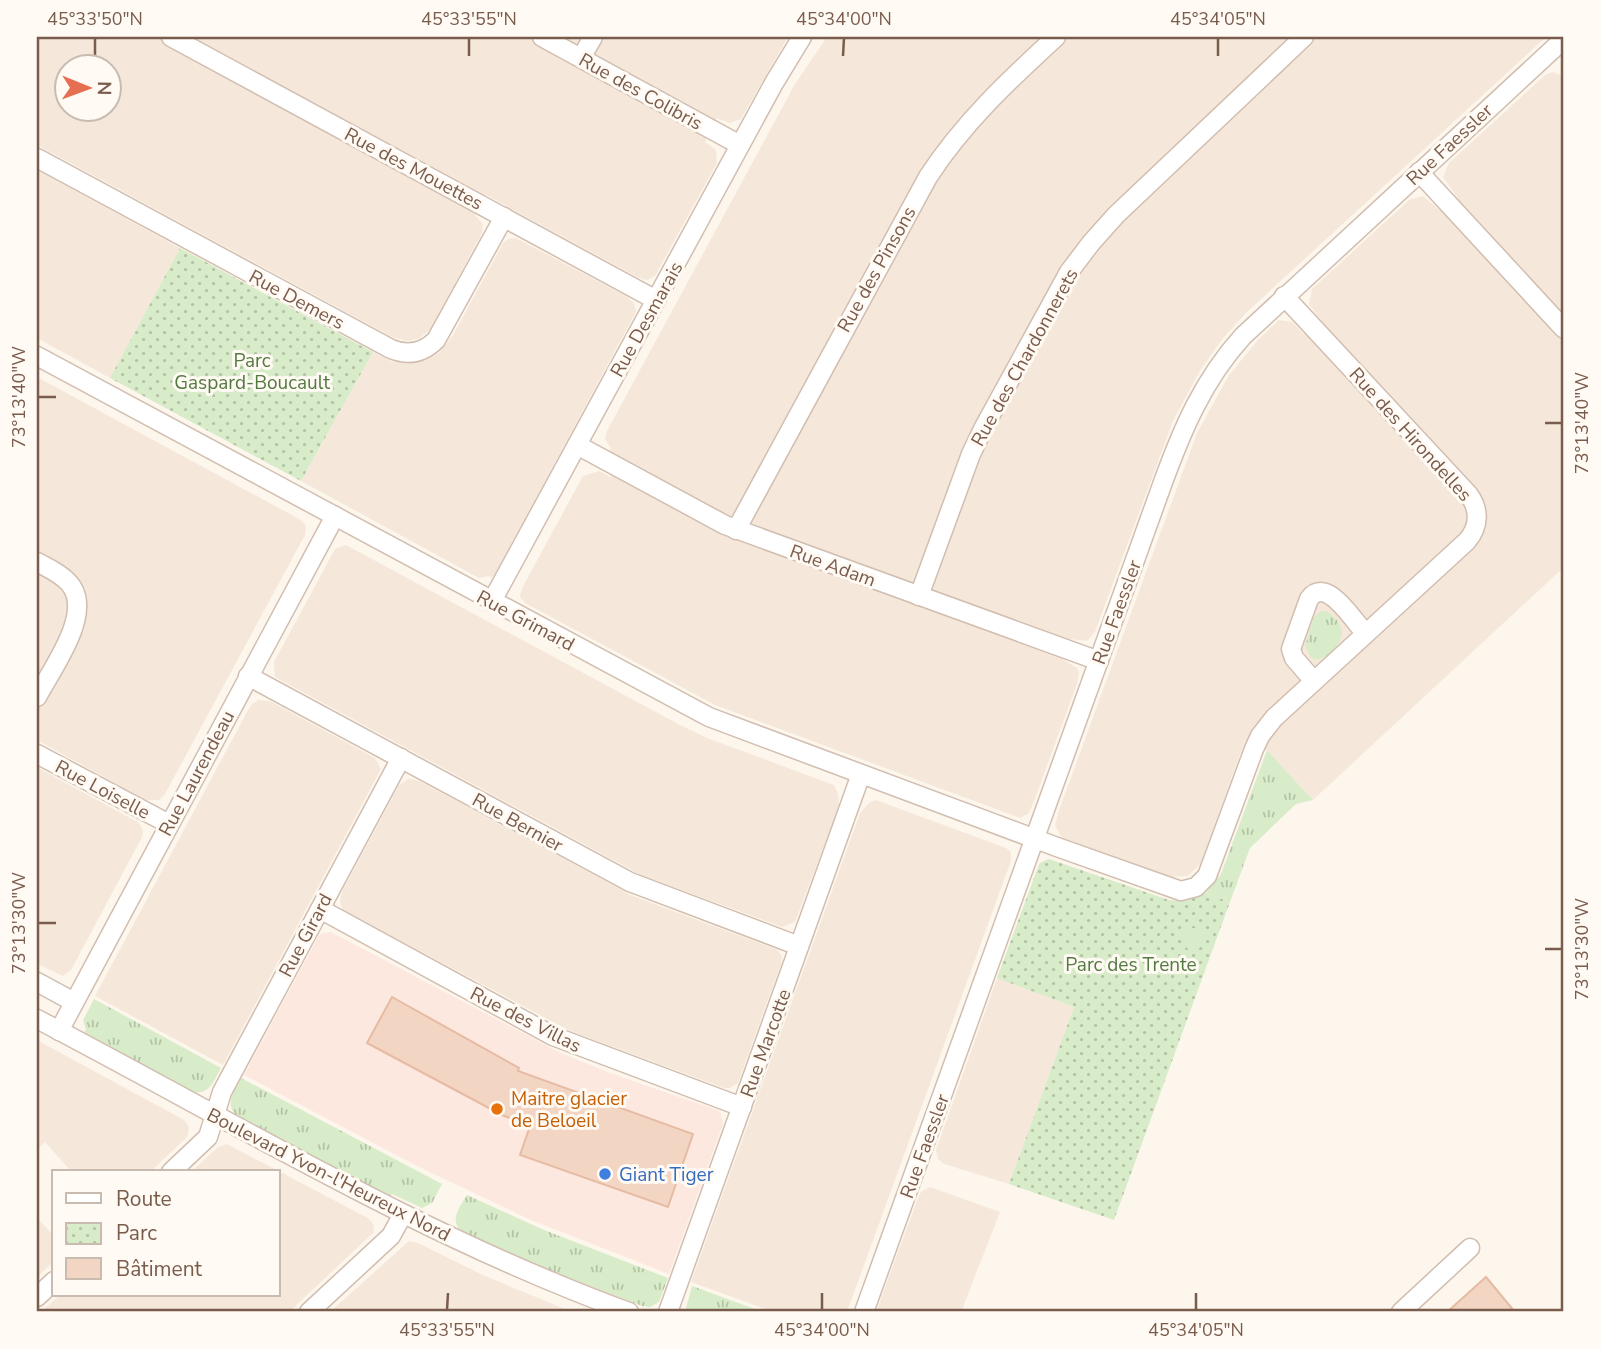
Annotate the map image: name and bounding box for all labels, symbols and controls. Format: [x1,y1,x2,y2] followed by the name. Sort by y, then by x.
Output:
[47,7,143,31] text: 45°33'50"N
[421,7,517,31] text: 45°33'55"N
[796,7,892,31] text: 45°34'00"N
[1170,7,1266,31] text: 45°34'05"N
[574,47,707,137] street label: Rue des Colibris
[52,52,122,122] north arrow
[91,81,117,96] text: N
[1401,98,1499,192] street label: Rue Faessler
[340,121,487,216] street label: Rue des Mouettes
[831,202,922,337] street label: Rue des Pinsons
[604,257,689,382] street label: Rue Desmarais
[244,264,349,336] street label: Rue Demers
[965,264,1085,451] street label: Rue des Chardonnerets
[7,346,31,448] text: 73°13'40"W
[174,348,330,396] park label: Parc Gaspard-Boucault
[1343,362,1477,507] street label: Rue des Hirondelles
[1570,372,1594,474] text: 73°13'40"W
[786,538,879,593] street label: Rue Adam
[1086,556,1148,668] street label: Rue Faessler
[472,584,579,658] street label: Rue Grimard
[153,706,241,841] street label: Rue Laurendeau
[50,754,155,826] street label: Rue Loiselle
[467,787,568,859] street label: Rue Bernier
[7,872,31,974] text: 73°13'30"W
[273,889,339,982] street label: Rue Girard
[1570,898,1594,1000] text: 73°13'30"W
[1065,952,1197,978] park label: Parc des Trente
[466,981,586,1059] street label: Rue des Villas
[734,986,798,1101] street label: Rue Marcotte
[511,1086,627,1134] place label: Maitre glacier de Beloeil
[894,1090,956,1202] street label: Rue Faessler
[489,1101,505,1117] marker: Maitre glacier de Beloeil
[202,1102,455,1248] street label: Boulevard Yvon-l'Heureux Nord
[619,1162,714,1188] place label: Giant Tiger
[597,1166,613,1182] marker: Giant Tiger
[52,1170,280,1296] legend
[116,1185,172,1213] text: Route
[116,1219,157,1247] text: Parc
[116,1255,203,1283] text: Bâtiment
[399,1318,495,1342] text: 45°33'55"N
[774,1318,870,1342] text: 45°34'00"N
[1148,1318,1244,1342] text: 45°34'05"N

